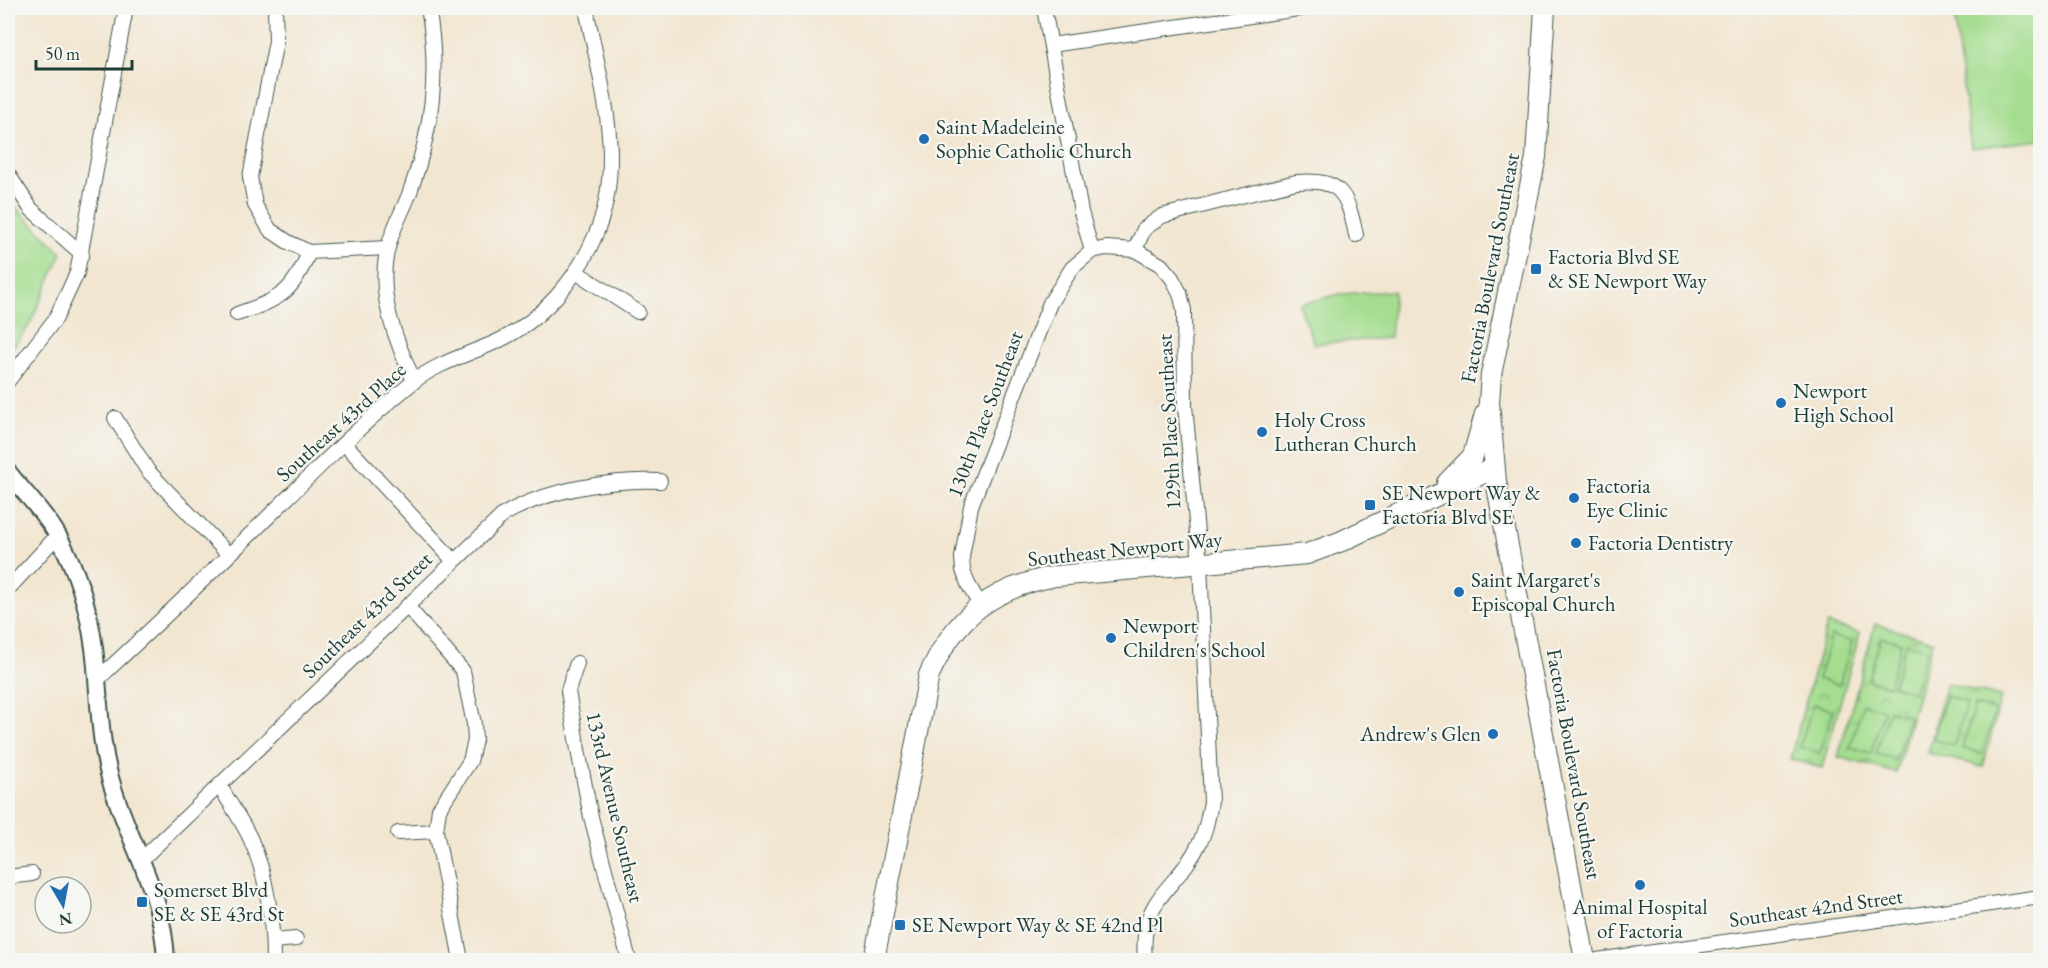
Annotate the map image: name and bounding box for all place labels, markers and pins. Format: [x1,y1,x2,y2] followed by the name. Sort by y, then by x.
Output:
[936,113,1132,164] place label: Saint Madeleine Sophie Catholic Church
[917,132,931,146] marker: Saint Madeleine Sophie Catholic Church
[1548,243,1707,294] place label: Factoria Blvd SE & SE Newport Way
[1529,262,1543,276] marker: Factoria Blvd SE & SE Newport Way
[1793,377,1894,428] place label: Newport High School
[1774,396,1788,410] marker: Newport High School
[1274,406,1417,457] place label: Holy Cross Lutheran Church
[1255,425,1269,439] marker: Holy Cross Lutheran Church
[1586,472,1668,523] place label: Factoria Eye Clinic
[1382,479,1541,530] place label: SE Newport Way & Factoria Blvd SE
[1567,491,1581,505] marker: Factoria Eye Clinic
[1363,498,1377,512] marker: SE Newport Way & Factoria Blvd SE
[1588,529,1734,556] place label: Factoria Dentistry
[1569,536,1583,550] marker: Factoria Dentistry
[1471,566,1616,617] place label: Saint Margaret's Episcopal Church
[1452,585,1466,599] marker: Saint Margaret's Episcopal Church
[1123,612,1266,663] place label: Newport Children's School
[1104,631,1118,645] marker: Newport Children's School
[1359,720,1481,747] place label: Andrew's Glen
[1486,727,1500,741] marker: Andrew's Glen
[154,876,284,927] place label: Somerset Blvd SE & SE 43rd St
[1633,878,1647,892] marker: Animal Hospital of Factoria
[1572,893,1707,944] place label: Animal Hospital of Factoria
[135,895,149,909] marker: Somerset Blvd SE & SE 43rd St
[912,911,1163,938] place label: SE Newport Way & SE 42nd Pl
[893,918,907,932] marker: SE Newport Way & SE 42nd Pl

